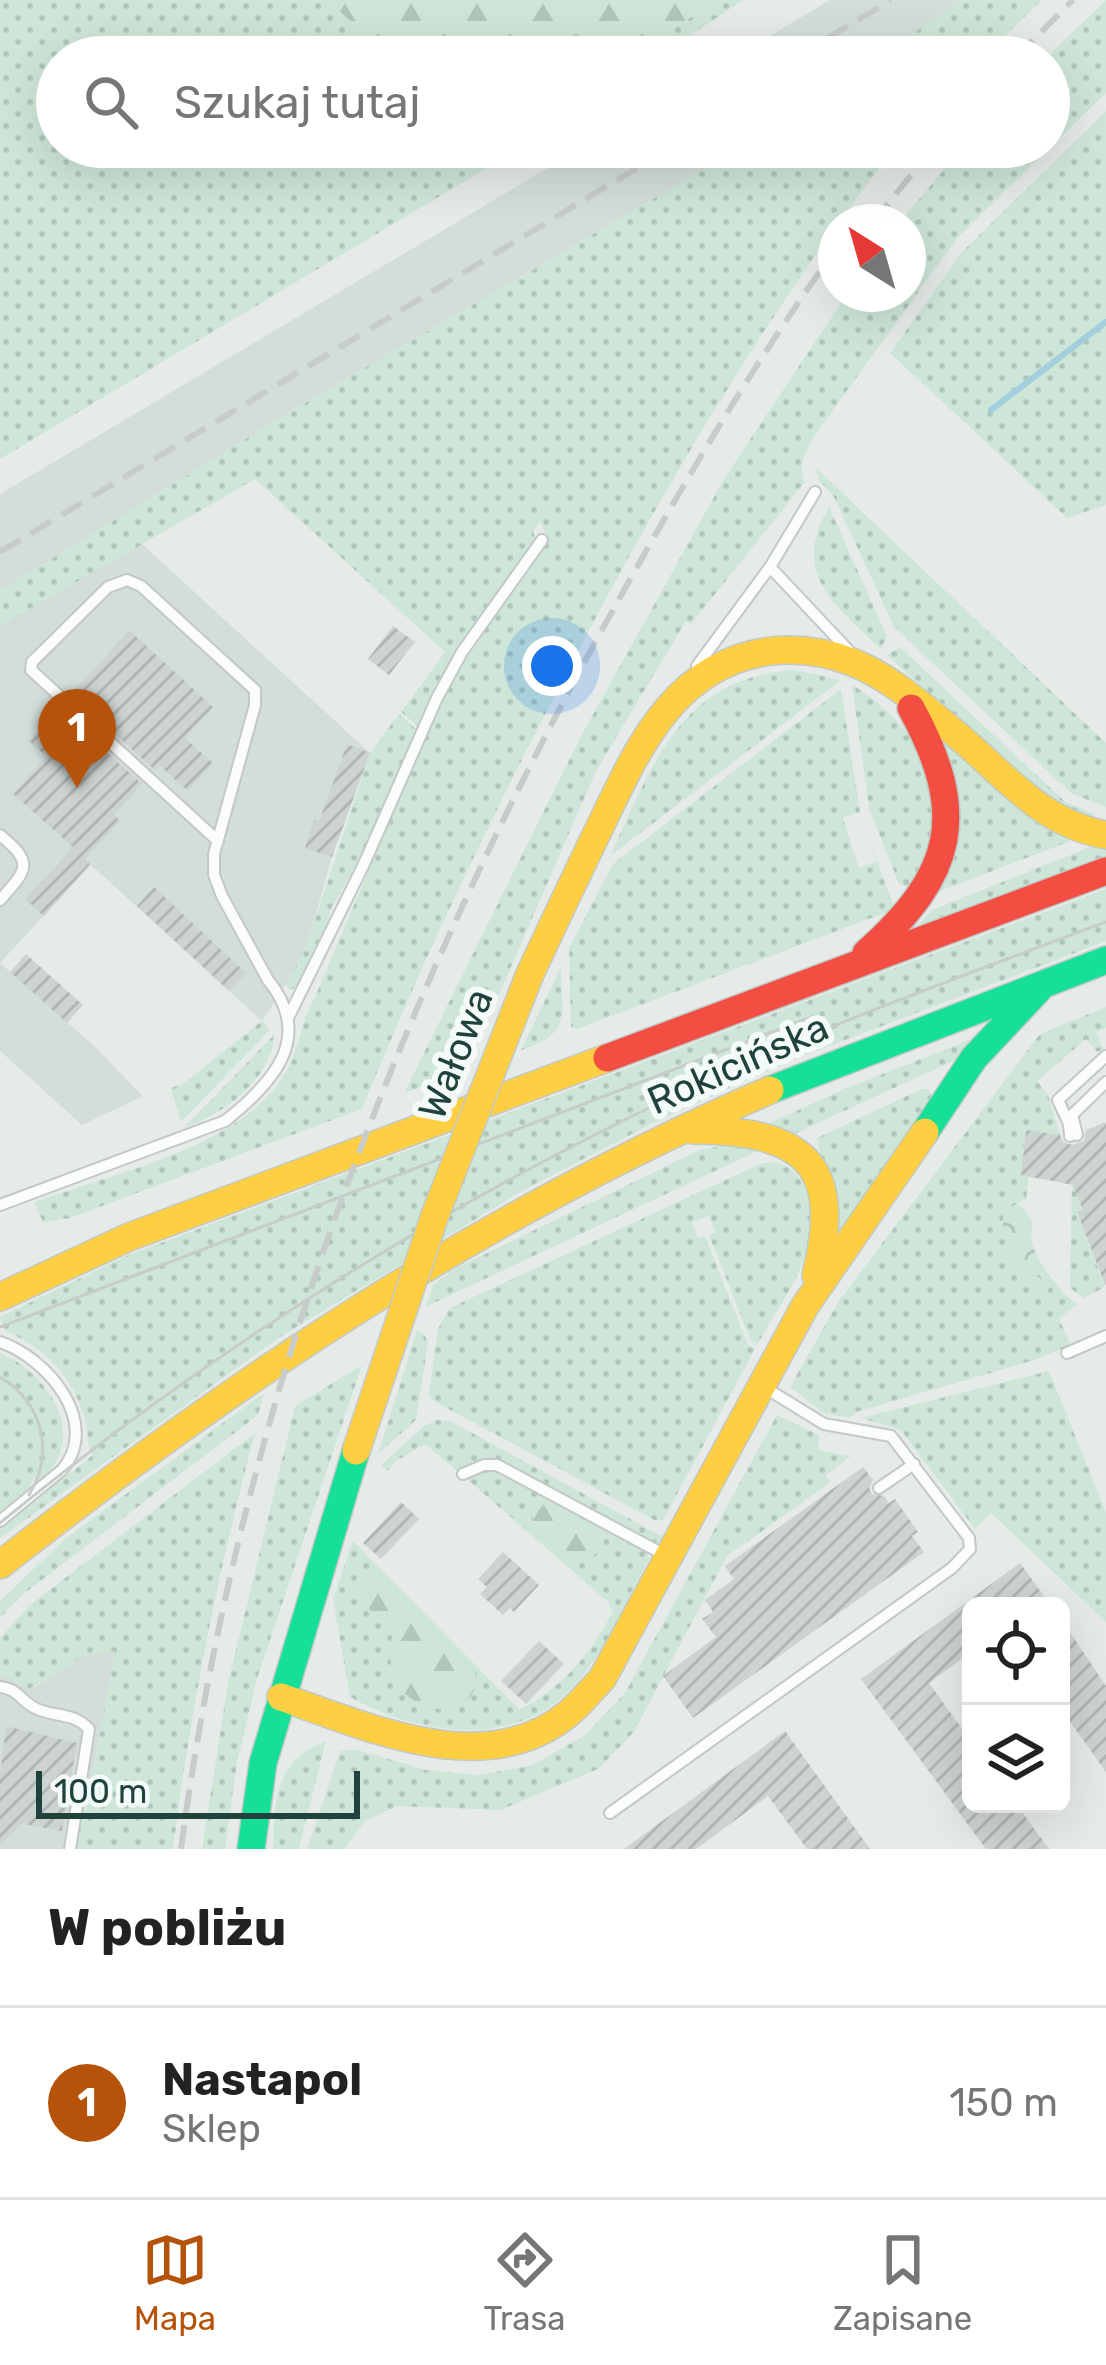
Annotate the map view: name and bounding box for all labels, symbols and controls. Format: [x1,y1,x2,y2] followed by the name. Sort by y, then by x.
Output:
[36,36,1070,168] search box
[78,69,144,135] icon: search
[174,76,421,129] text: Szukaj tutaj
[818,204,926,312] north arrow
[522,636,582,696] your location
[38,689,116,788] pin: 1
[409,982,503,1126] street label: Wałowa
[640,1004,836,1124] street label: Rokicińska
[962,1597,1070,1813] map controls
[962,1597,1070,1705] button: locate
[962,1705,1070,1813] button: layers
[36,1765,360,1818] scale bar
[54,1772,147,1811] text: 100 m
[48,1897,286,1958] text: W pobliżu
[162,2053,362,2106] text: Nastapol
[77,2080,97,2126] text: 1
[949,2080,1058,2126] text: 150 m
[162,2106,261,2152] text: Sklep
[134,2227,216,2338] tab: Mapa
[484,2227,566,2338] tab: Trasa
[833,2227,972,2338] tab: Zapisane

